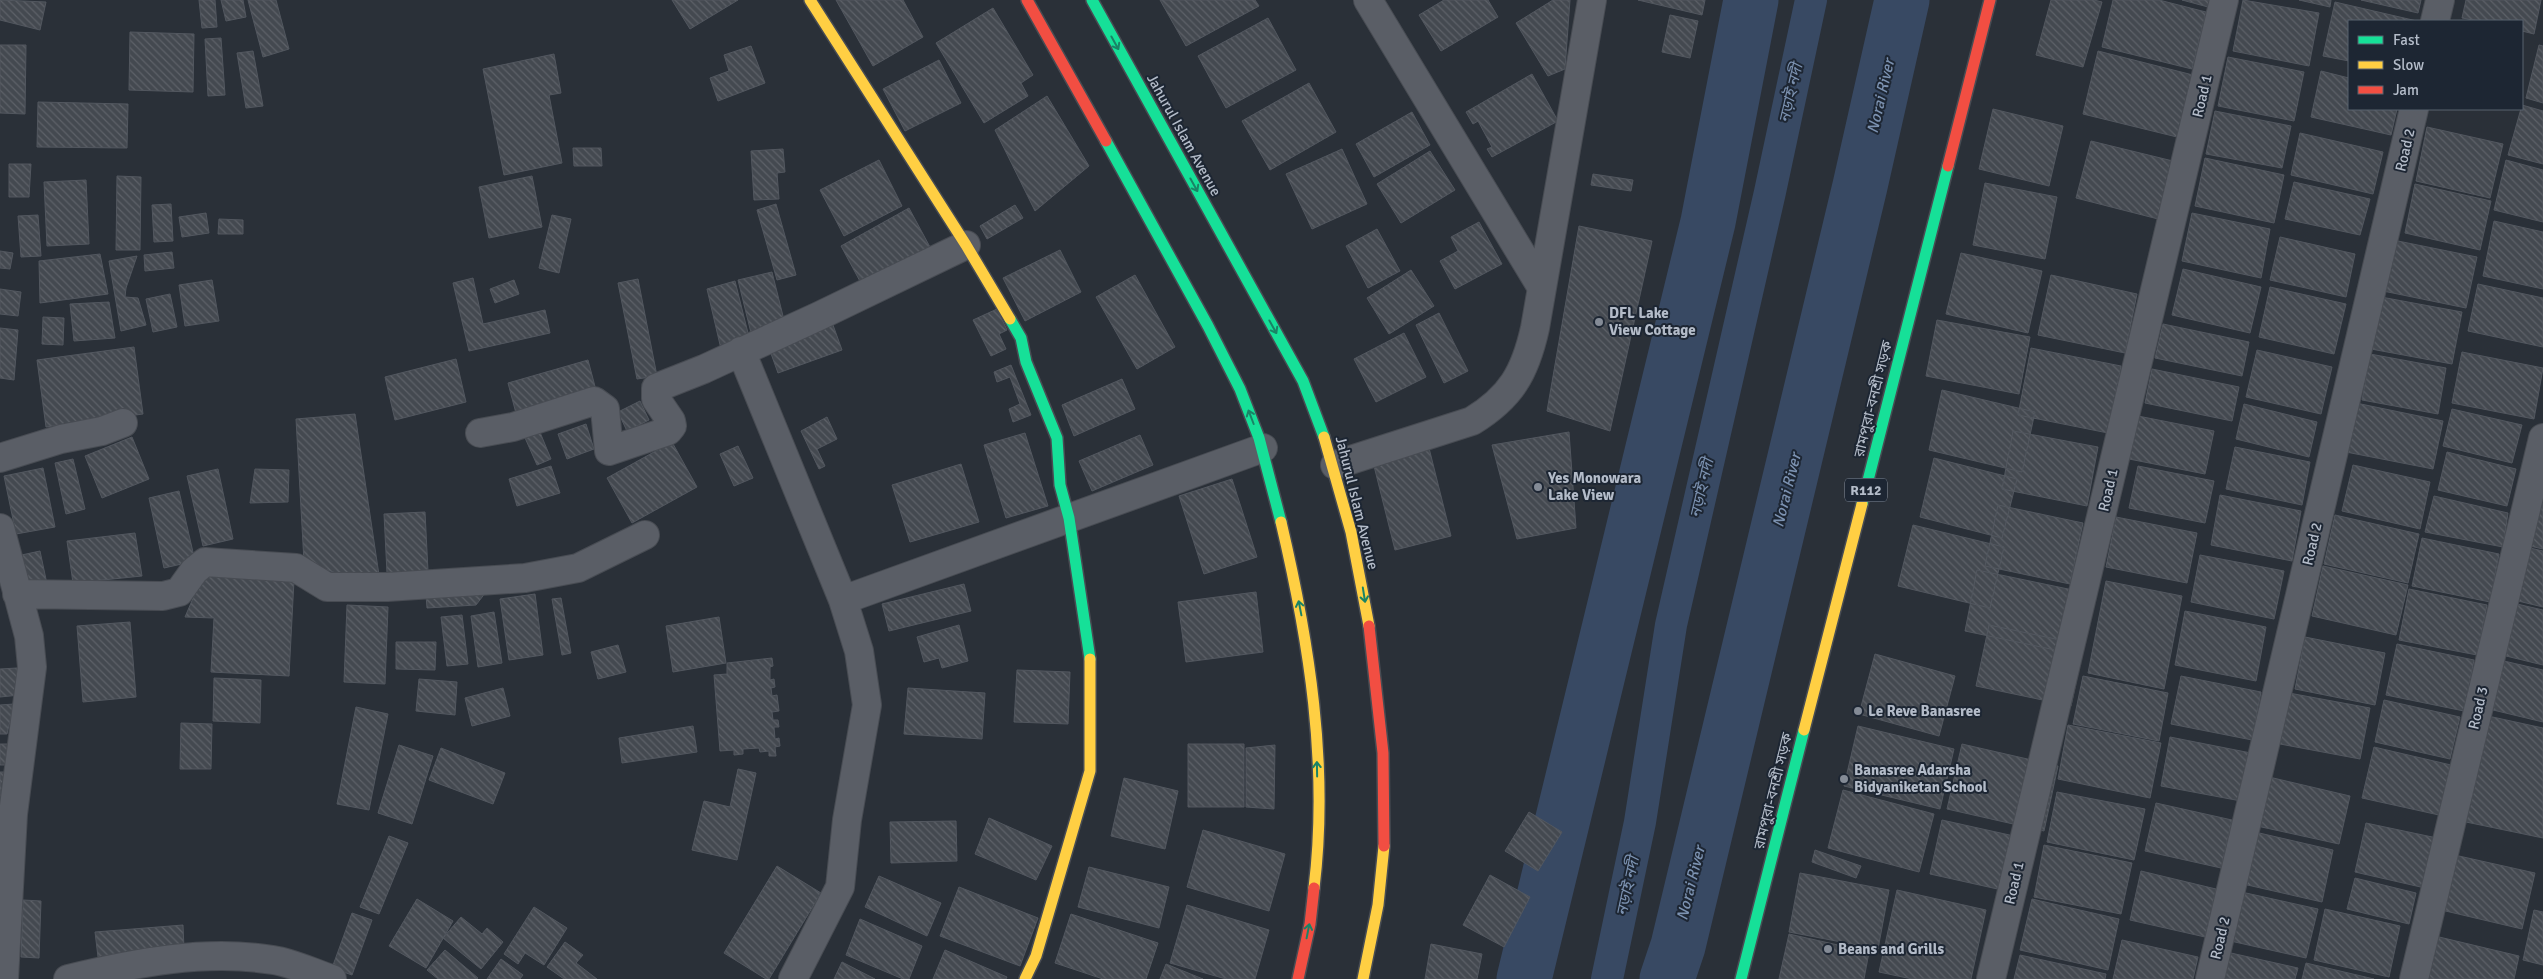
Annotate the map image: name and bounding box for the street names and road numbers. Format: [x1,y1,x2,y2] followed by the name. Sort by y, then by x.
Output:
[1143,71,1225,199] street label: Jahurul Islam Avenue
[2188,73,2216,119] street label: Road 1
[2391,127,2419,173] street label: Road 2
[1850,338,1896,460] street label: রামপুরা-বনশ্রী সড়ক
[1332,434,1382,572] street label: Jahurul Islam Avenue
[2094,467,2122,513] street label: Road 1
[1845,478,1887,502] road number: R112
[2298,521,2326,567] street label: Road 2
[2464,685,2492,731] street label: Road 3
[1750,730,1796,852] street label: রামপুরা-বনশ্রী সড়ক
[2000,860,2028,906] street label: Road 1
[2206,915,2234,961] street label: Road 2

